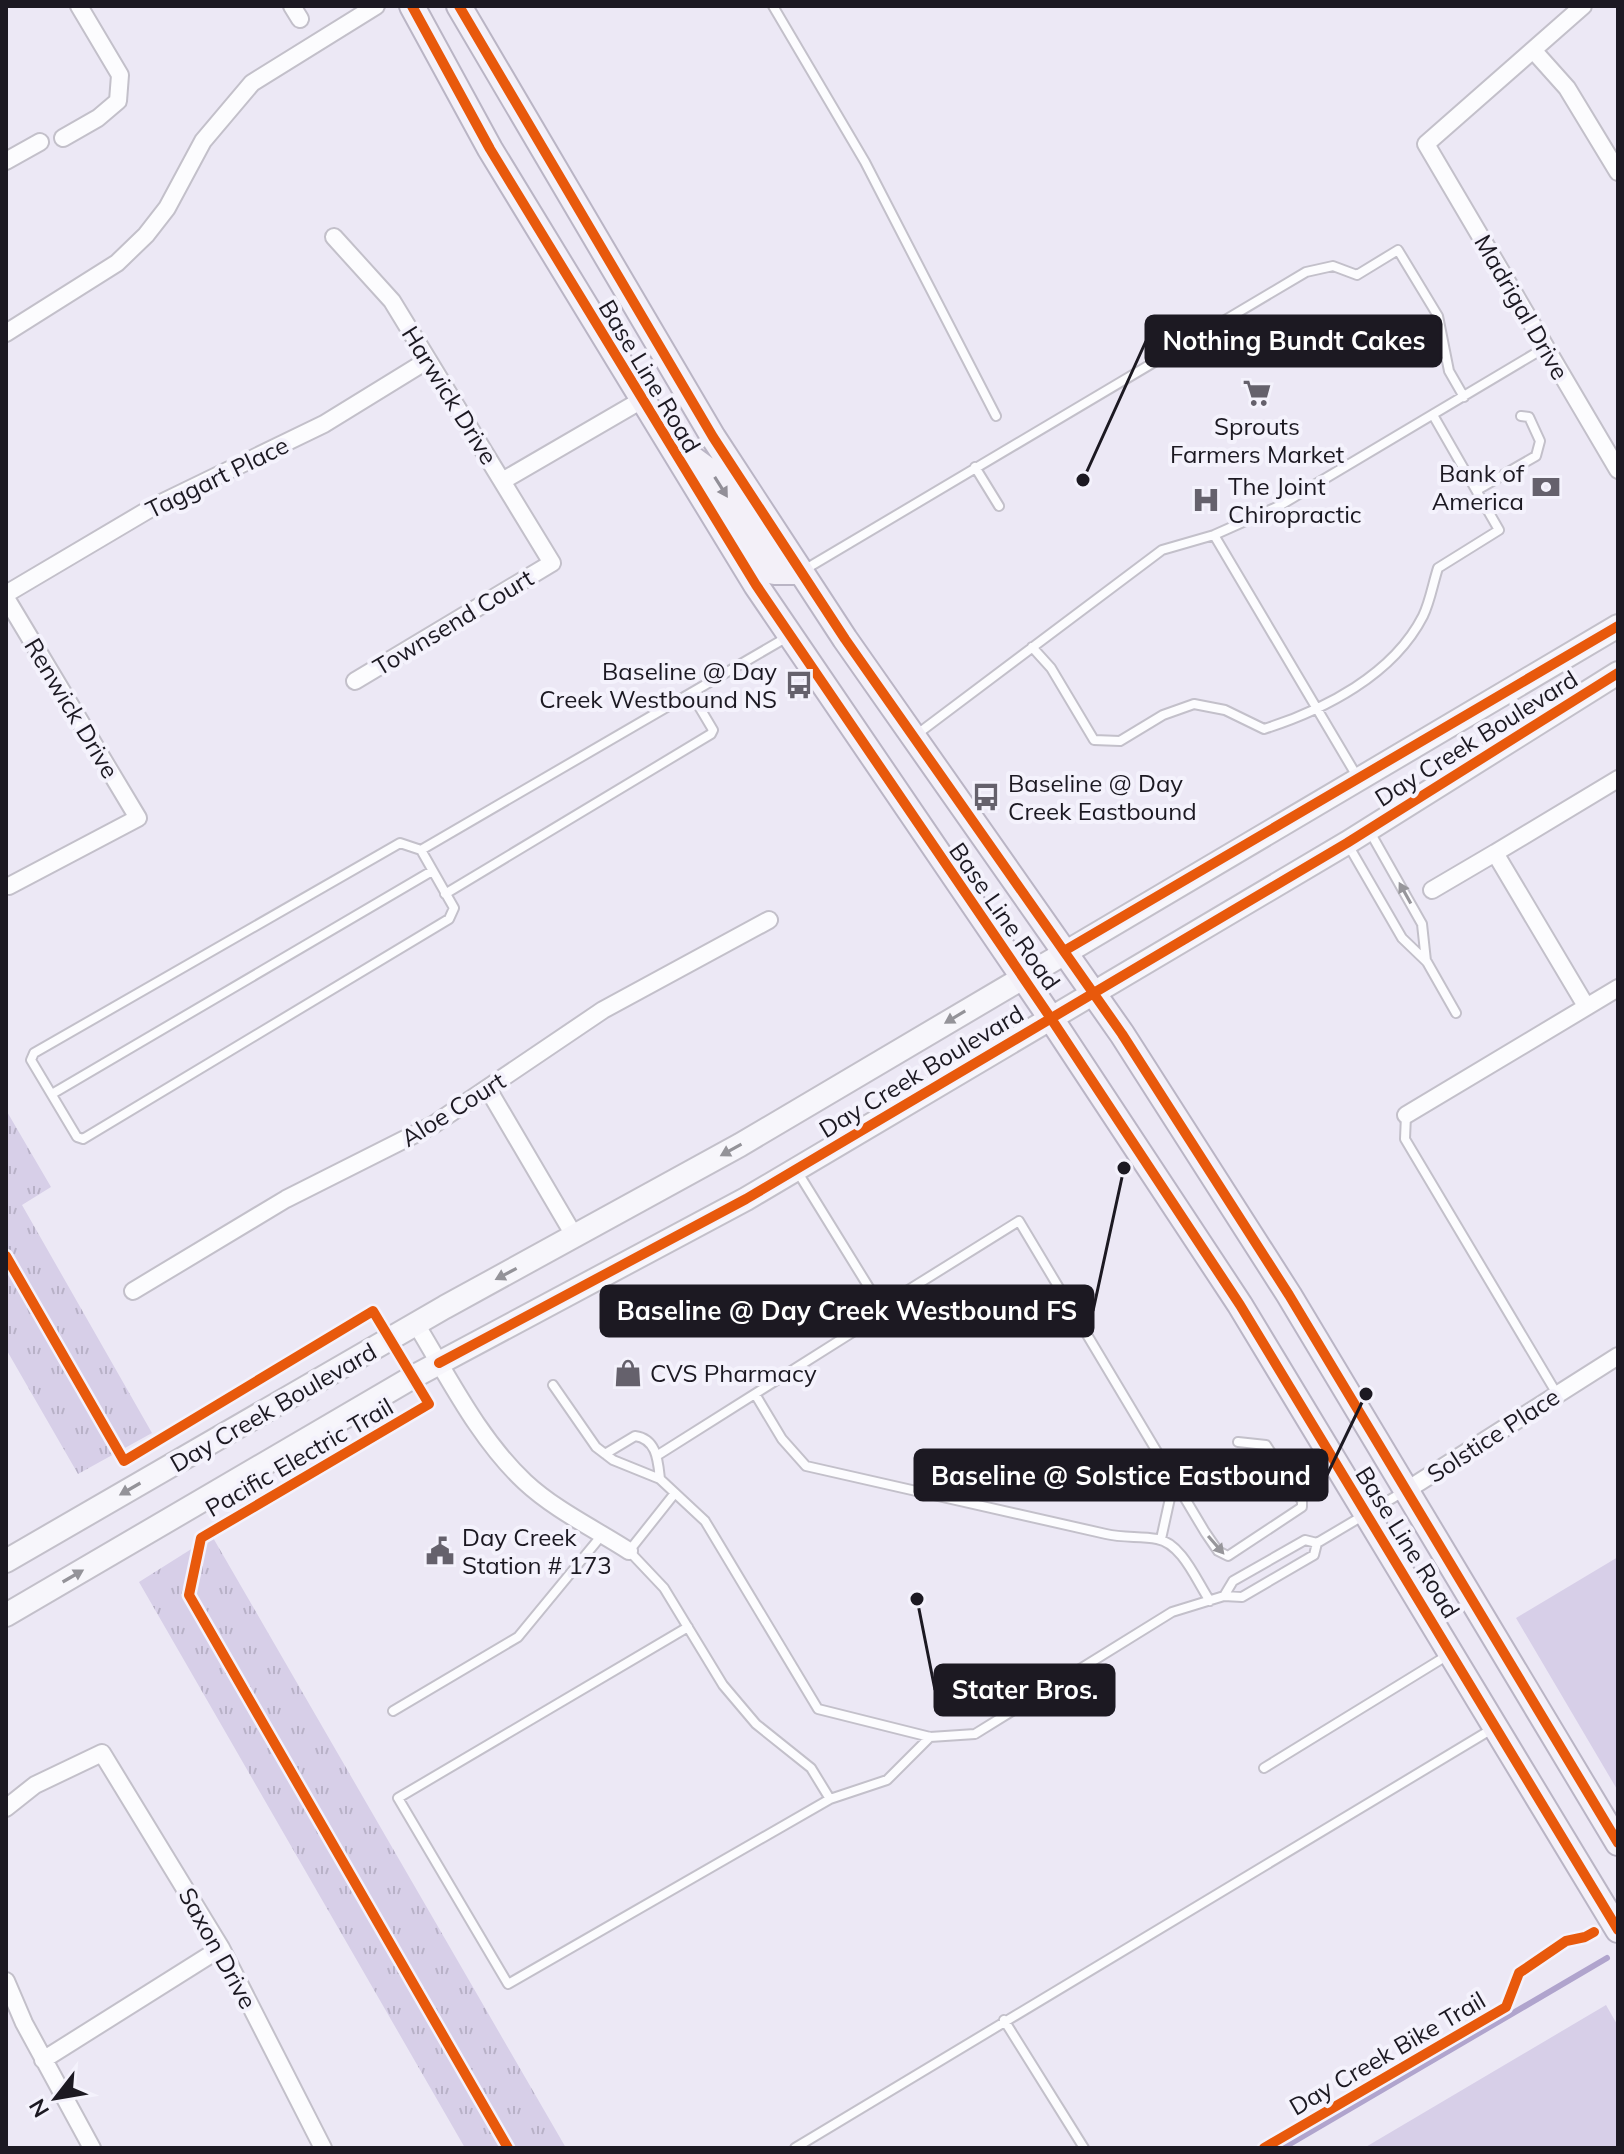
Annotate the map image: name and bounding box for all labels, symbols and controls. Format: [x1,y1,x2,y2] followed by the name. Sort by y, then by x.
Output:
[1468,229,1576,385] street label: Madrigal Drive
[593,294,707,458] street label: Base Line Road
[1146,316,1441,366] callout: Nothing Bundt Cakes
[396,320,504,470] street label: Harwick Drive
[1162,324,1426,357] text: Nothing Bundt Cakes
[1242,378,1272,408] supermarket icon: Sprouts Farmers Market
[1170,411,1344,469] place label: Sprouts Farmers Market
[141,430,293,524] street label: Taggart Place
[1432,458,1525,516] place label: Bank of America
[1228,471,1362,529] place label: The Joint Chiropractic
[1531,472,1561,502] bank icon: Bank of America
[714,476,728,498] one-way arrow
[1191,485,1221,515] hospital icon: The Joint Chiropractic
[367,562,539,682] street label: Townsend Court
[18,632,126,784] street label: Renwick Drive
[539,656,777,714] place label: Baseline @ Day Creek Westbound NS
[1369,663,1583,813] street label: Day Creek Boulevard
[784,670,814,700] bus stop icon: Baseline @ Day Creek Westbound NS
[1008,768,1197,826] place label: Baseline @ Day Creek Eastbound
[971,782,1001,812] bus stop icon: Baseline @ Day Creek Eastbound
[943,837,1067,995] street label: Base Line Road
[1398,882,1412,904] one-way arrow
[813,998,1029,1144] street label: Day Creek Boulevard
[944,1010,966,1024] one-way arrow
[395,1065,511,1153] street label: Aloe Court
[720,1143,743,1156] one-way arrow
[495,1267,517,1281] one-way arrow
[601,1286,1093,1336] callout: Baseline @ Day Creek Westbound FS
[617,1294,1077,1327] text: Baseline @ Day Creek Westbound FS
[164,1336,382,1478] street label: Day Creek Boulevard
[613,1358,643,1388] shop icon: CVS Pharmacy
[650,1358,817,1388] place label: CVS Pharmacy
[1421,1381,1565,1489] street label: Solstice Place
[200,1391,398,1523] street label: Pacific Electric Trail
[915,1450,1327,1500] callout: Baseline @ Solstice Eastbound
[931,1459,1311,1492] text: Baseline @ Solstice Eastbound
[1349,1461,1467,1623] street label: Base Line Road
[119,1482,141,1496] one-way arrow
[462,1522,612,1580] place label: Day Creek Station # 173
[1206,1535,1224,1555] one-way arrow
[425,1536,455,1566] public building icon: Day Creek Station # 173
[62,1569,84,1583] one-way arrow
[935,1665,1114,1715] callout: Stater Bros.
[952,1673,1098,1706] text: Stater Bros.
[172,1882,264,2014] street label: Saxon Drive
[1284,1985,1490,2121] street label: Day Creek Bike Trail
[16,2058,96,2138] north arrow
[23,2094,55,2123] text: N

